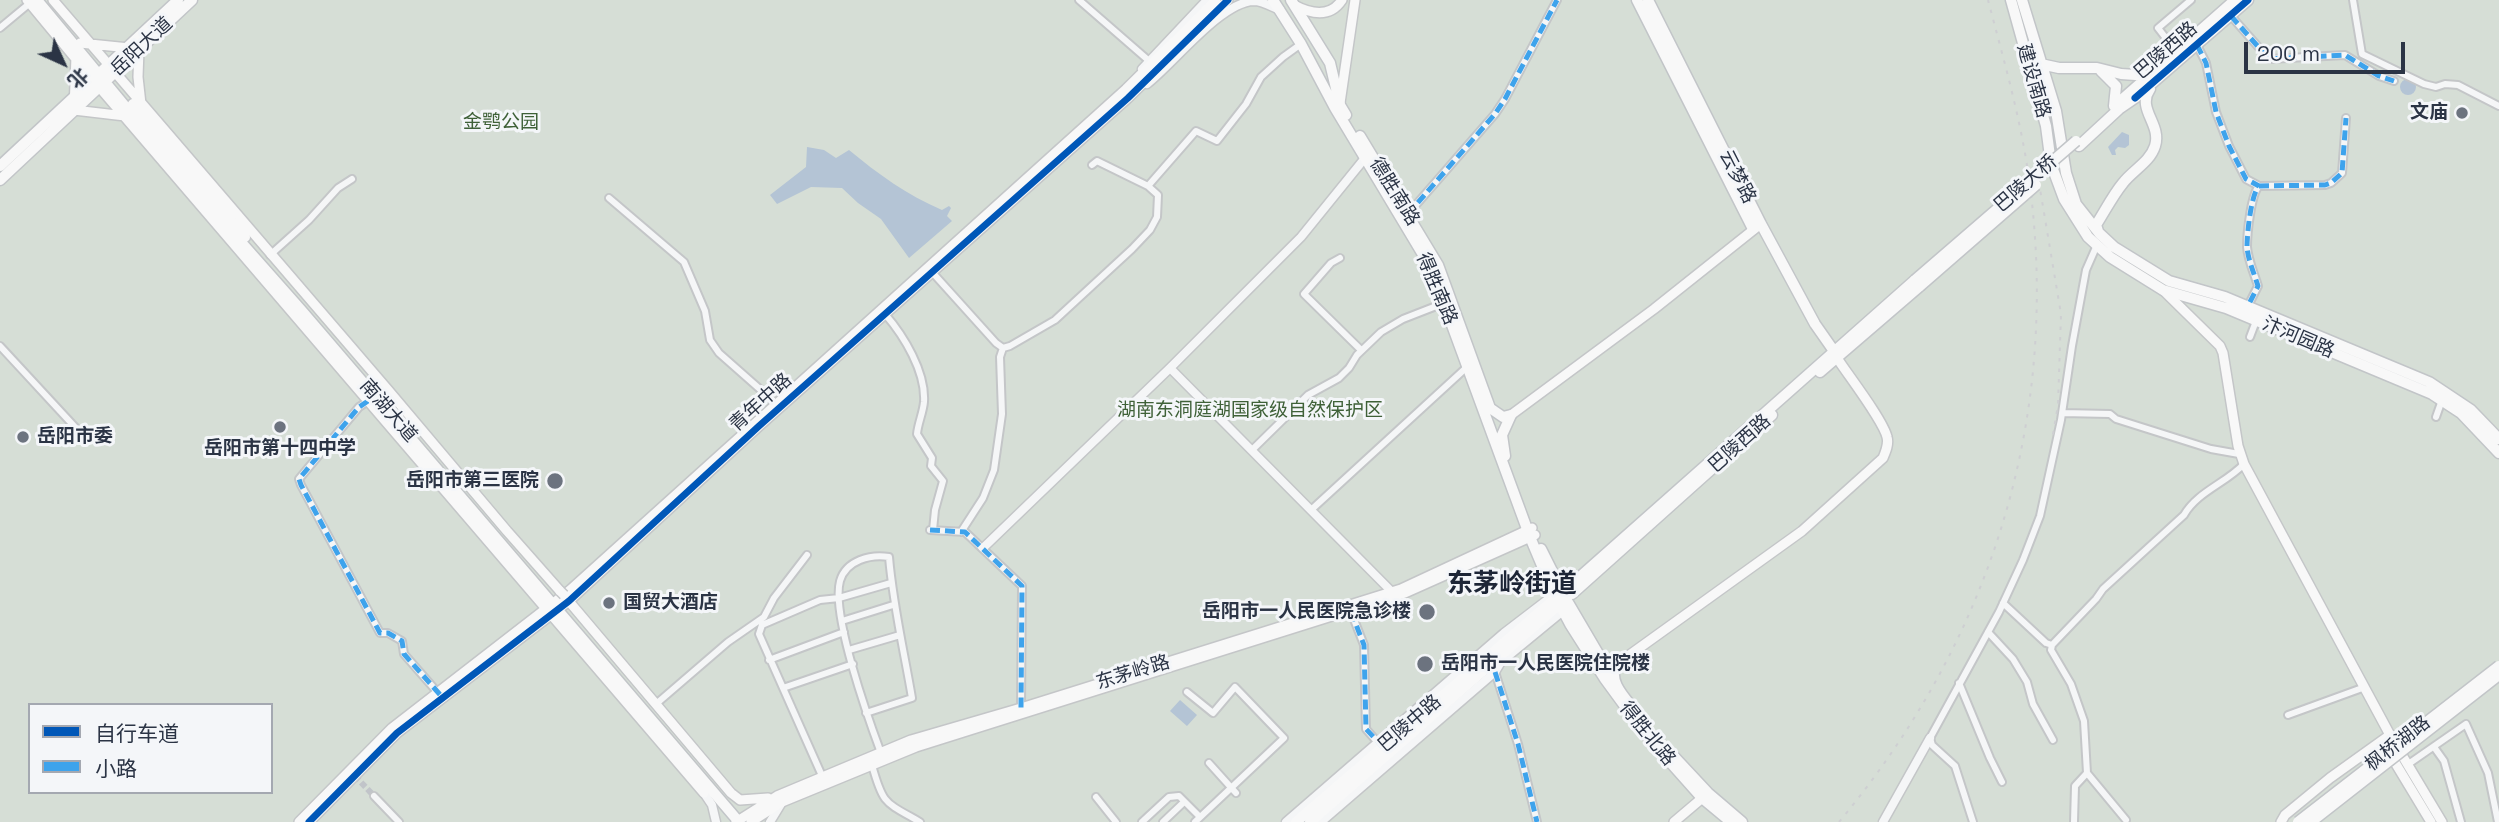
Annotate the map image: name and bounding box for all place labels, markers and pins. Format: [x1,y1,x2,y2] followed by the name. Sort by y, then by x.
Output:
[2410,102,2448,124] place label: 文庙
[2454,105,2470,121] marker: 文庙
[272,419,288,435] marker: 岳阳市第十四中学
[37,426,113,448] place label: 岳阳市委
[15,429,31,445] marker: 岳阳市委
[204,438,356,460] place label: 岳阳市第十四中学
[406,470,539,492] place label: 岳阳市第三医院
[545,471,565,491] marker: 岳阳市第三医院
[623,592,718,614] place label: 国贸大酒店
[601,595,617,611] marker: 国贸大酒店
[1202,601,1411,623] place label: 岳阳市一人民医院急诊楼
[1417,602,1437,622] marker: 岳阳市一人民医院急诊楼
[1441,653,1650,675] place label: 岳阳市一人民医院住院楼
[1415,654,1435,674] marker: 岳阳市一人民医院住院楼

